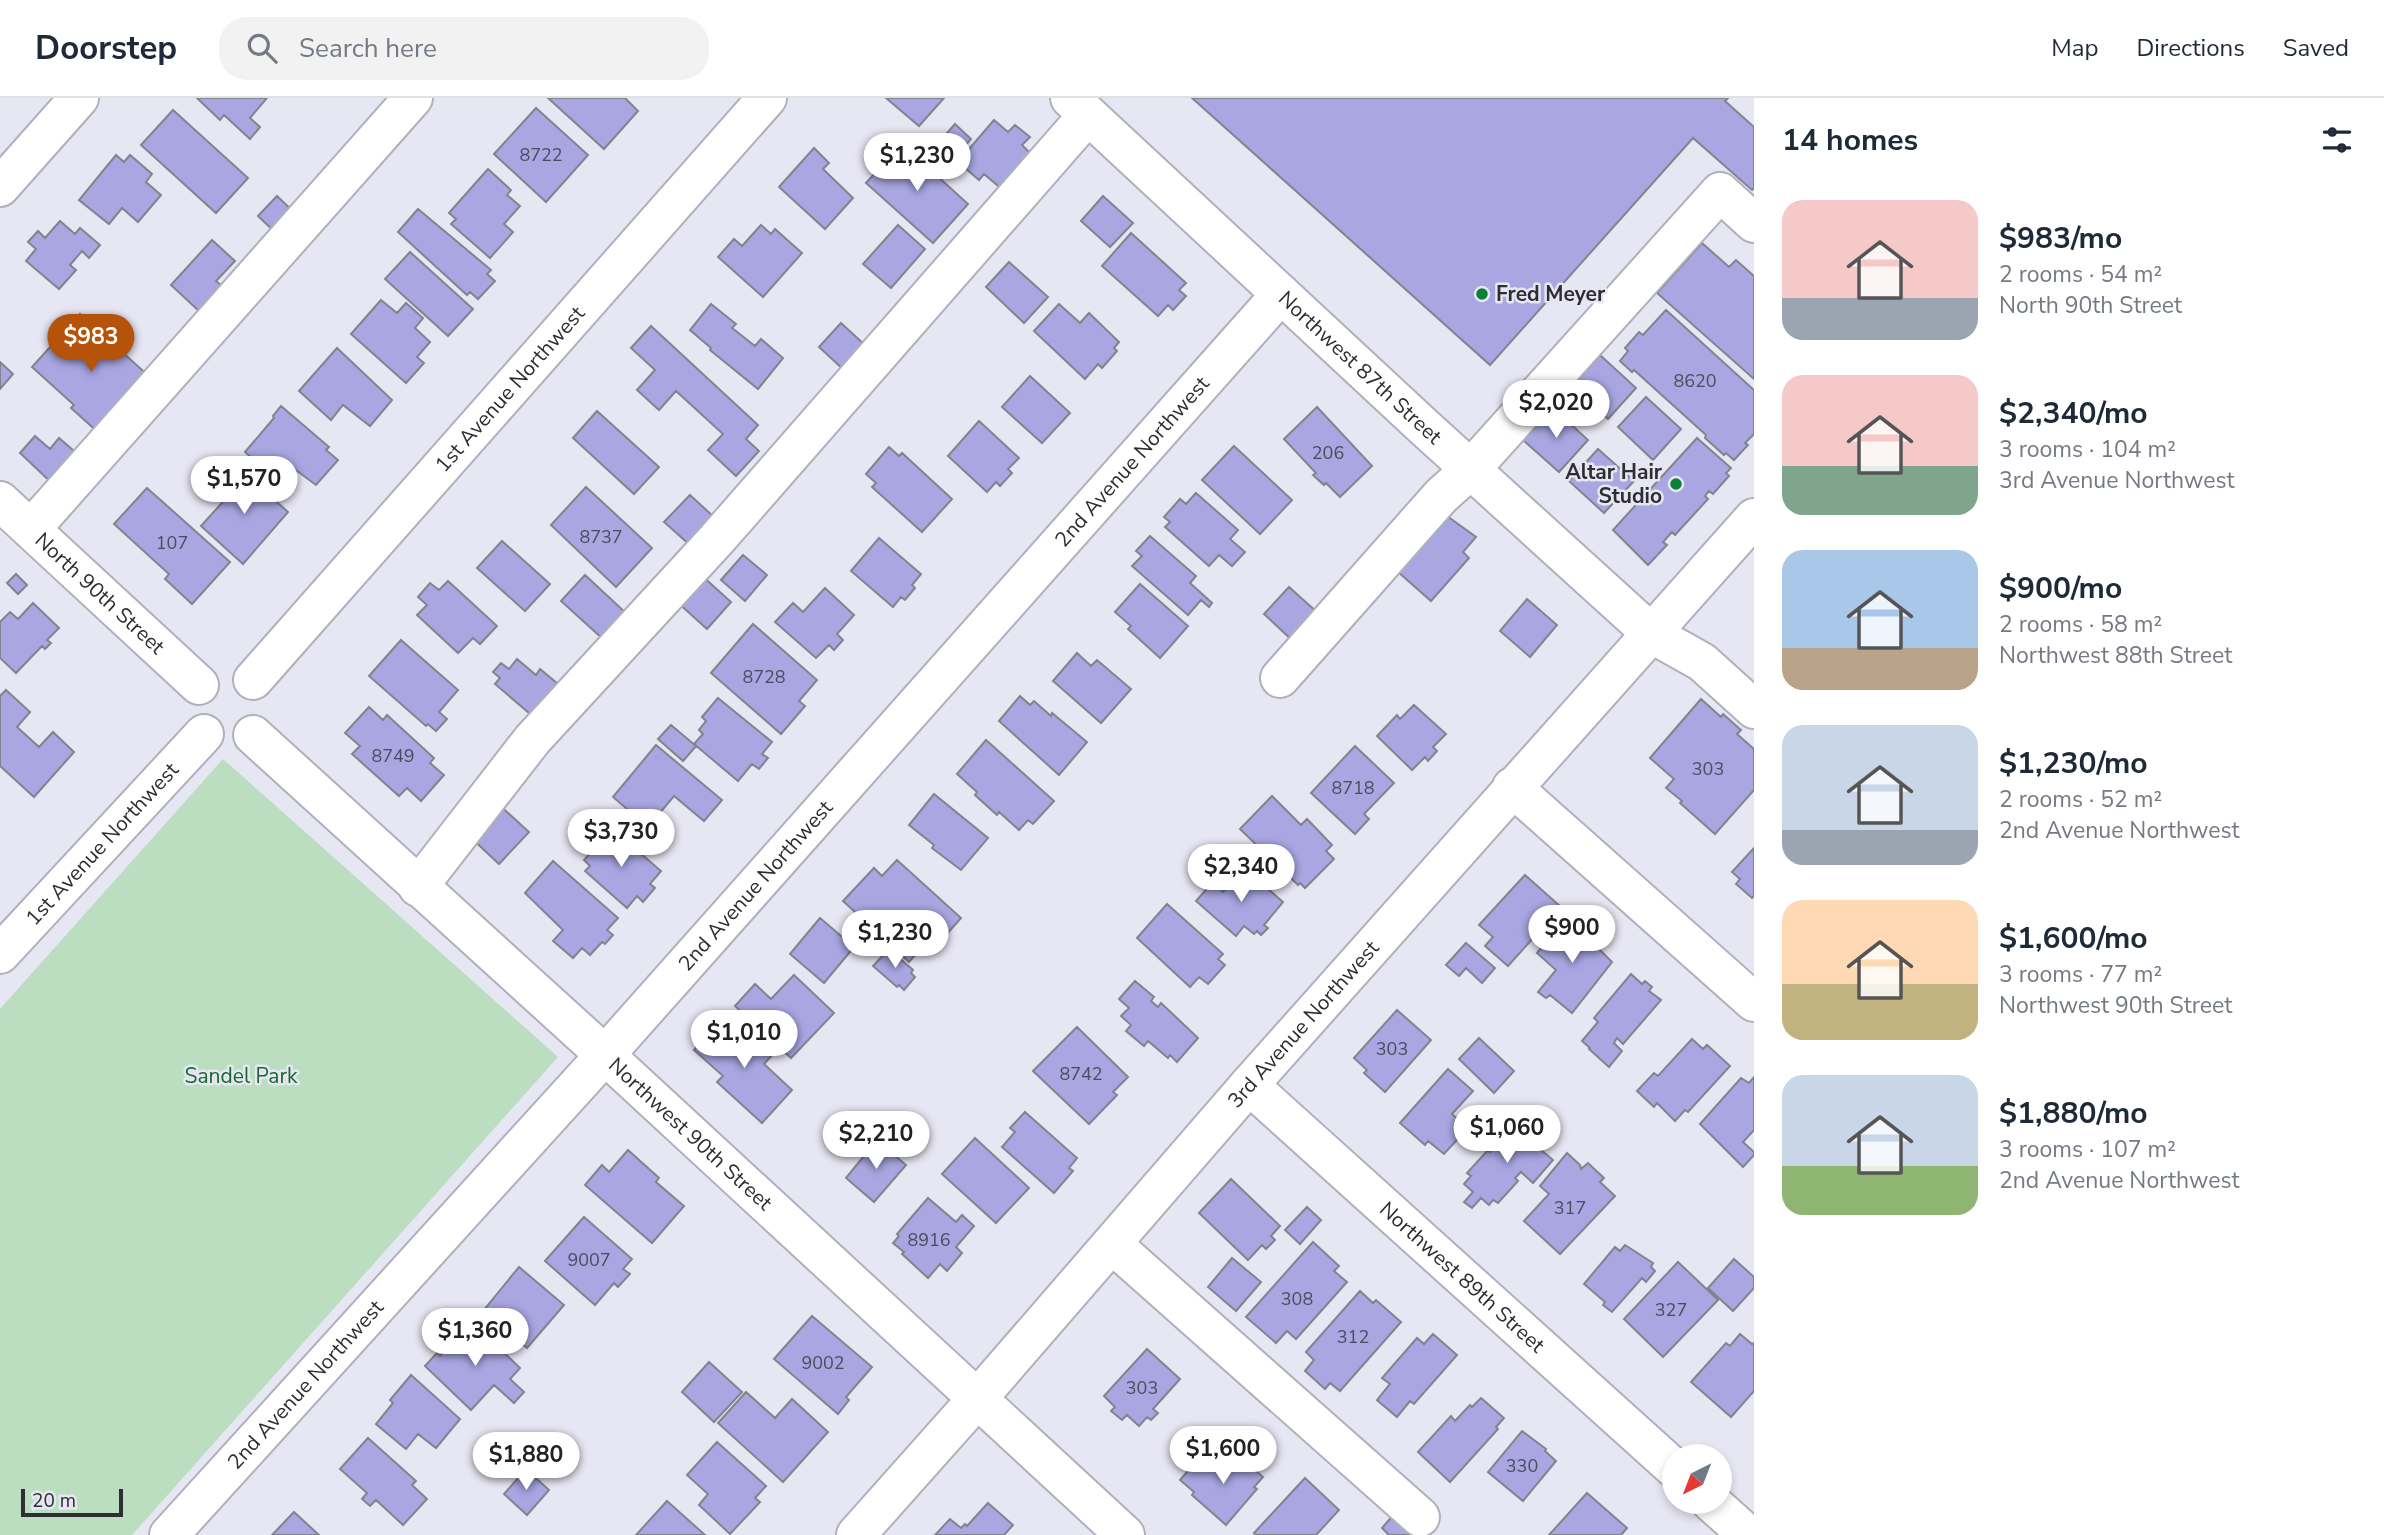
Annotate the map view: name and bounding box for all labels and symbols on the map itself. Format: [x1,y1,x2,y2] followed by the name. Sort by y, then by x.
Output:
[860,134,974,193] pin: $1,230
[519,143,563,167] house number: 8722
[1496,280,1606,308] place label: Fred Meyer
[1272,285,1448,451] street label: Northwest 87th Street
[1474,286,1490,302] marker: Fred Meyer
[429,300,591,478] street label: 1st Avenue Northwest
[50,314,132,374] pin: $983
[1673,369,1717,393] house number: 8620
[1049,370,1216,553] street label: 2nd Avenue Northwest
[1499,380,1613,440] pin: $2,020
[1312,441,1344,465] house number: 206
[187,456,301,516] pin: $1,570
[1565,458,1663,510] place label: Altar Hair Studio
[1668,476,1684,492] marker: Altar Hair Studio
[579,525,623,549] house number: 8737
[29,526,171,661] street label: North 90th Street
[156,531,188,555] house number: 107
[742,665,786,689] house number: 8728
[371,744,415,768] house number: 8749
[19,756,185,932] street label: 1st Avenue Northwest
[1692,757,1724,781] house number: 303
[1331,776,1375,800] house number: 8718
[672,794,839,977] street label: 2nd Avenue Northwest
[564,810,678,869] pin: $3,730
[1184,844,1298,904] pin: $2,340
[1531,906,1613,965] pin: $900
[838,910,952,970] pin: $1,230
[1221,934,1386,1114] street label: 3rd Avenue Northwest
[687,1010,801,1070] pin: $1,010
[1376,1037,1408,1061] house number: 303
[603,1051,779,1217] street label: Northwest 90th Street
[185,1062,298,1090] park label: Sandel Park
[1059,1062,1103,1086] house number: 8742
[1450,1105,1564,1165] pin: $1,060
[819,1112,933,1171] pin: $2,210
[1374,1195,1551,1359] street label: Northwest 89th Street
[1554,1196,1586,1220] house number: 317
[907,1228,951,1252] house number: 8916
[567,1248,611,1272] house number: 9007
[1281,1287,1313,1311] house number: 308
[221,1294,390,1475] street label: 2nd Avenue Northwest
[1655,1298,1687,1322] house number: 327
[418,1308,532,1368] pin: $1,360
[1337,1325,1369,1349] house number: 312
[801,1351,845,1375] house number: 9002
[1126,1376,1158,1400] house number: 303
[1166,1426,1280,1486] pin: $1,600
[469,1432,583,1492] pin: $1,880
[1662,1444,1732,1514] north arrow
[1506,1454,1538,1478] house number: 330
[21,1486,122,1518] scale bar

